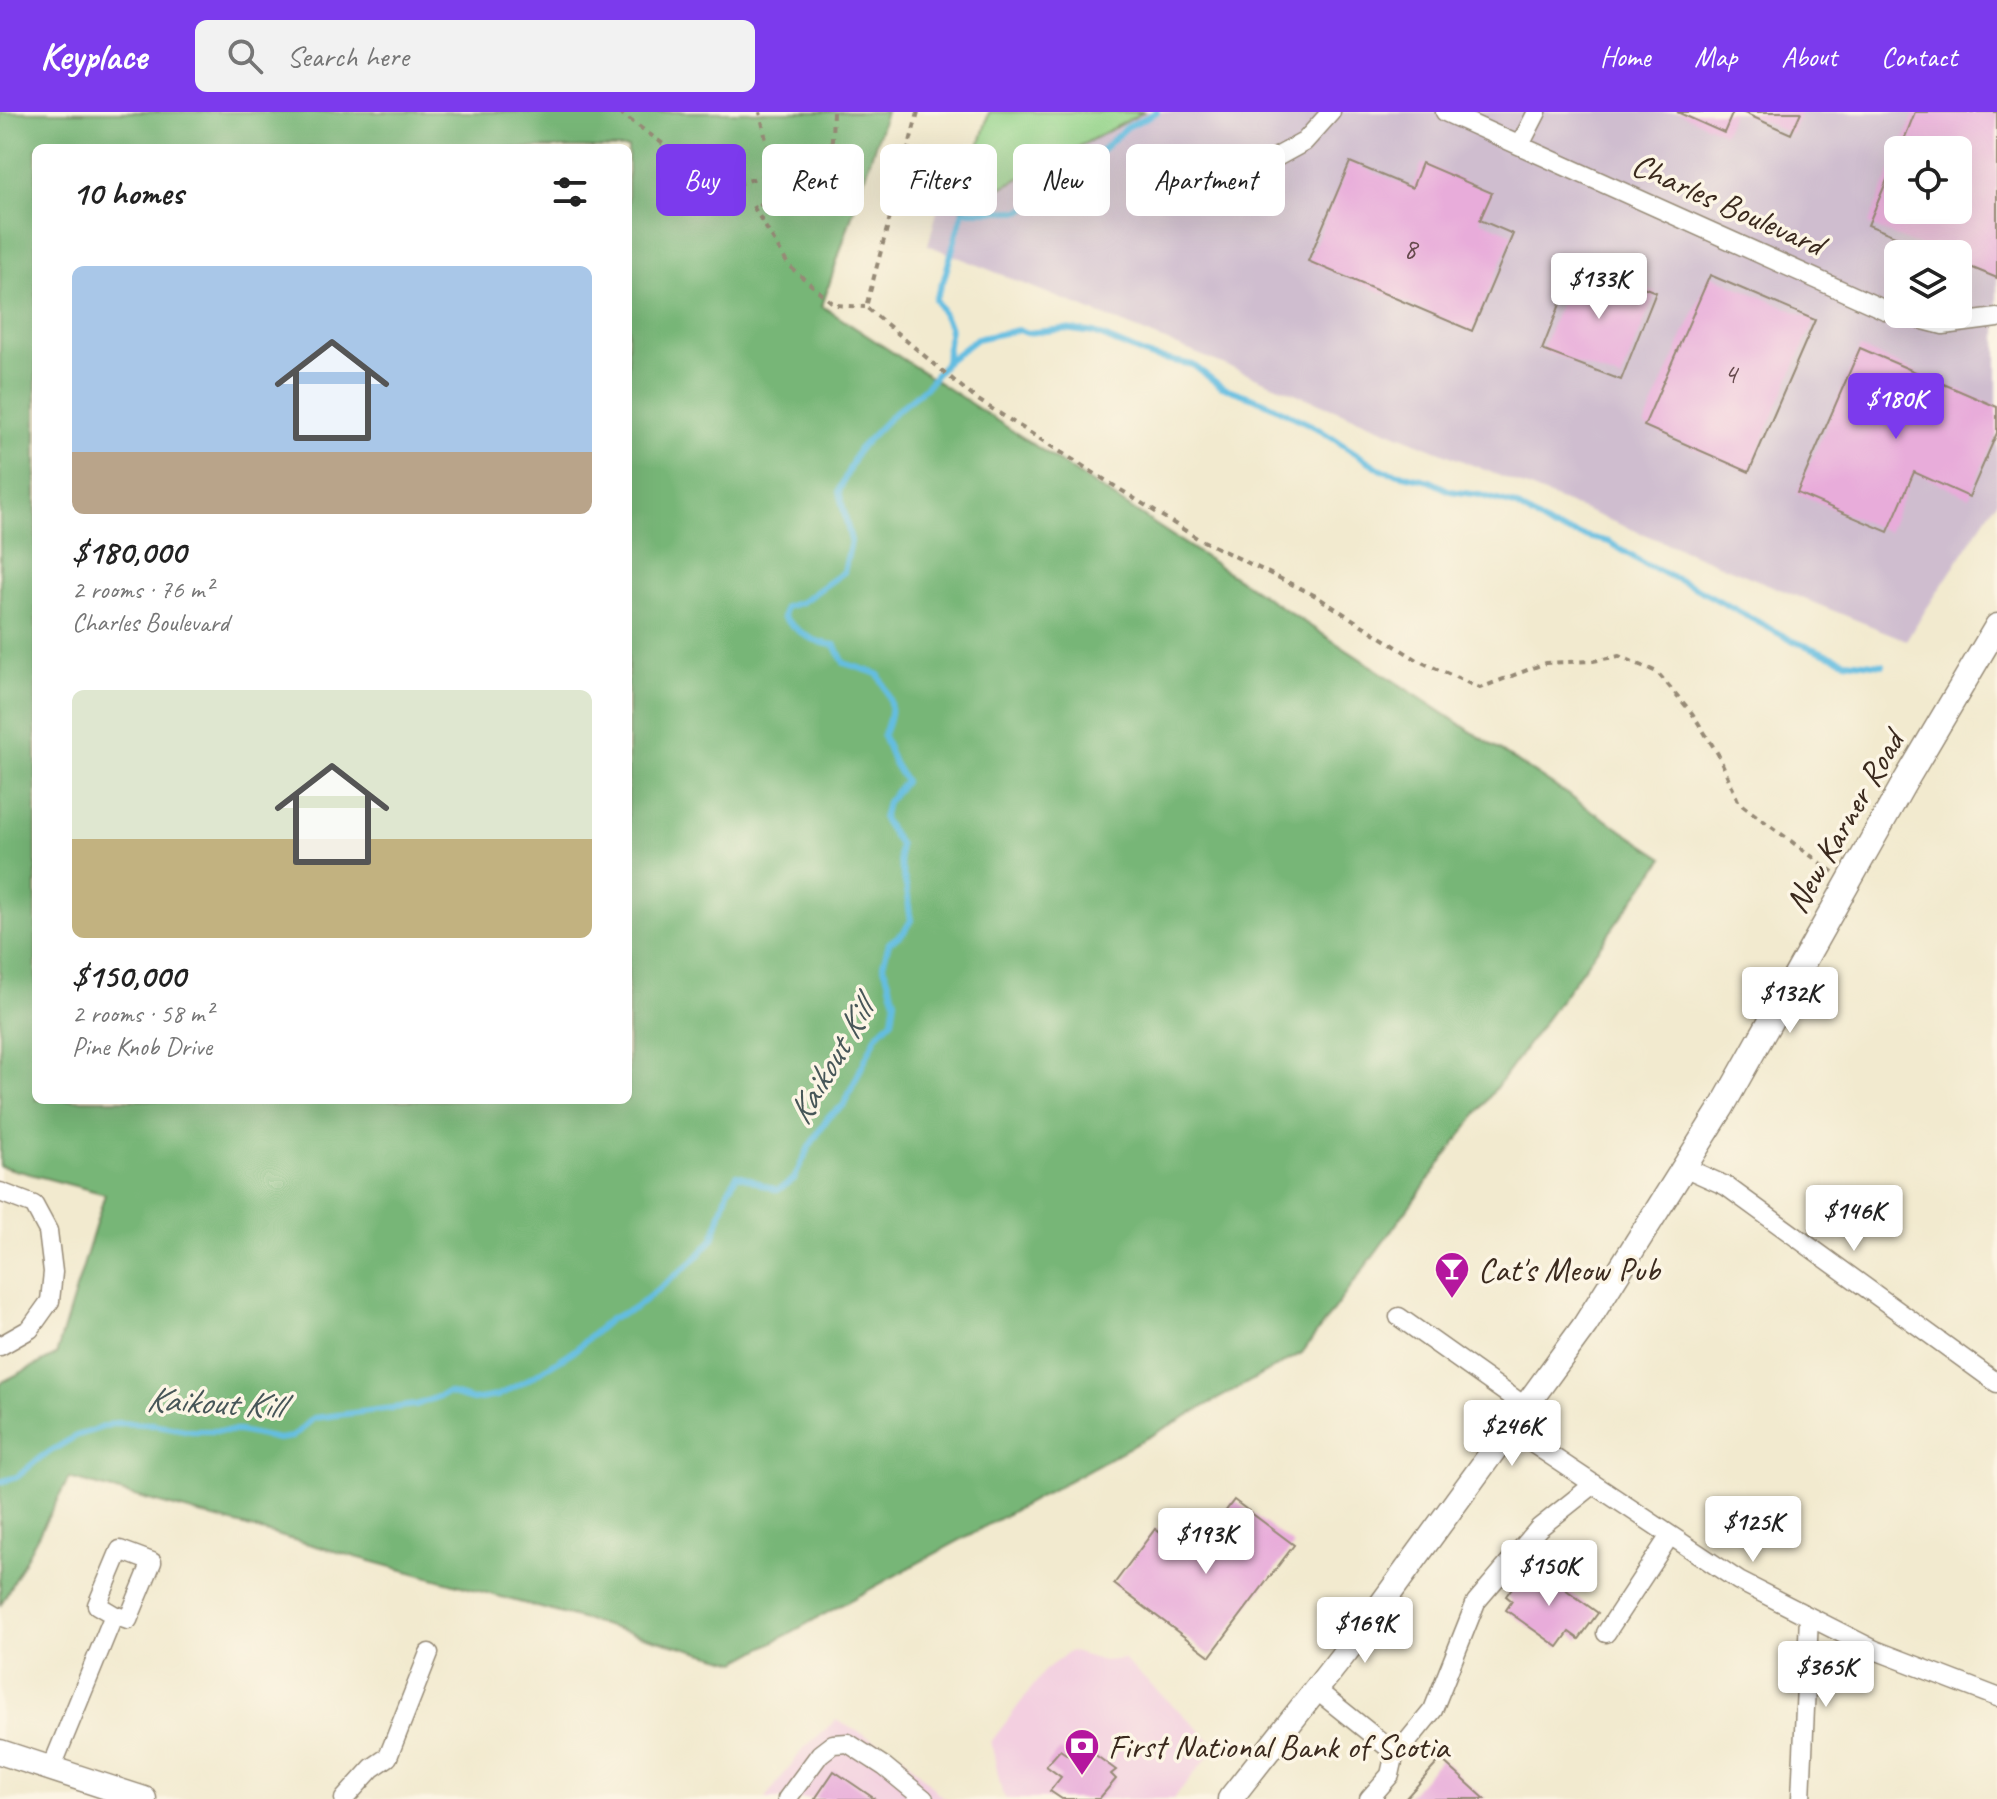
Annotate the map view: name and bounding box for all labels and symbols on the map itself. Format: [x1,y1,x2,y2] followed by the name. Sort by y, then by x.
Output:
[1625,143,1836,268] street label: Charles Boulevard
[1403,229,1419,267] house number: 8
[1543,253,1655,321] pin: $133K
[1723,354,1739,392] house number: 4
[1840,373,1952,441] pin: $180K
[1775,718,1916,921] street label: New Karner Road
[1734,967,1846,1035] pin: $132K
[776,981,890,1132] water label: Kaikout Kill
[1798,1185,1910,1253] pin: $146K
[1478,1248,1662,1291] place label: Cat's Meow Pub
[1433,1250,1471,1300] bar icon: Cat's Meow Pub
[145,1375,295,1429] water label: Kaikout Kill
[1456,1400,1568,1468] pin: $246K
[1697,1496,1809,1564] pin: $125K
[1150,1508,1262,1576] pin: $193K
[1493,1540,1605,1608] pin: $150K
[1309,1597,1421,1665] pin: $169K
[1770,1641,1882,1709] pin: $365K
[1108,1725,1451,1768] place label: First National Bank of Scotia
[1063,1727,1101,1777] bank icon: First National Bank of Scotia

